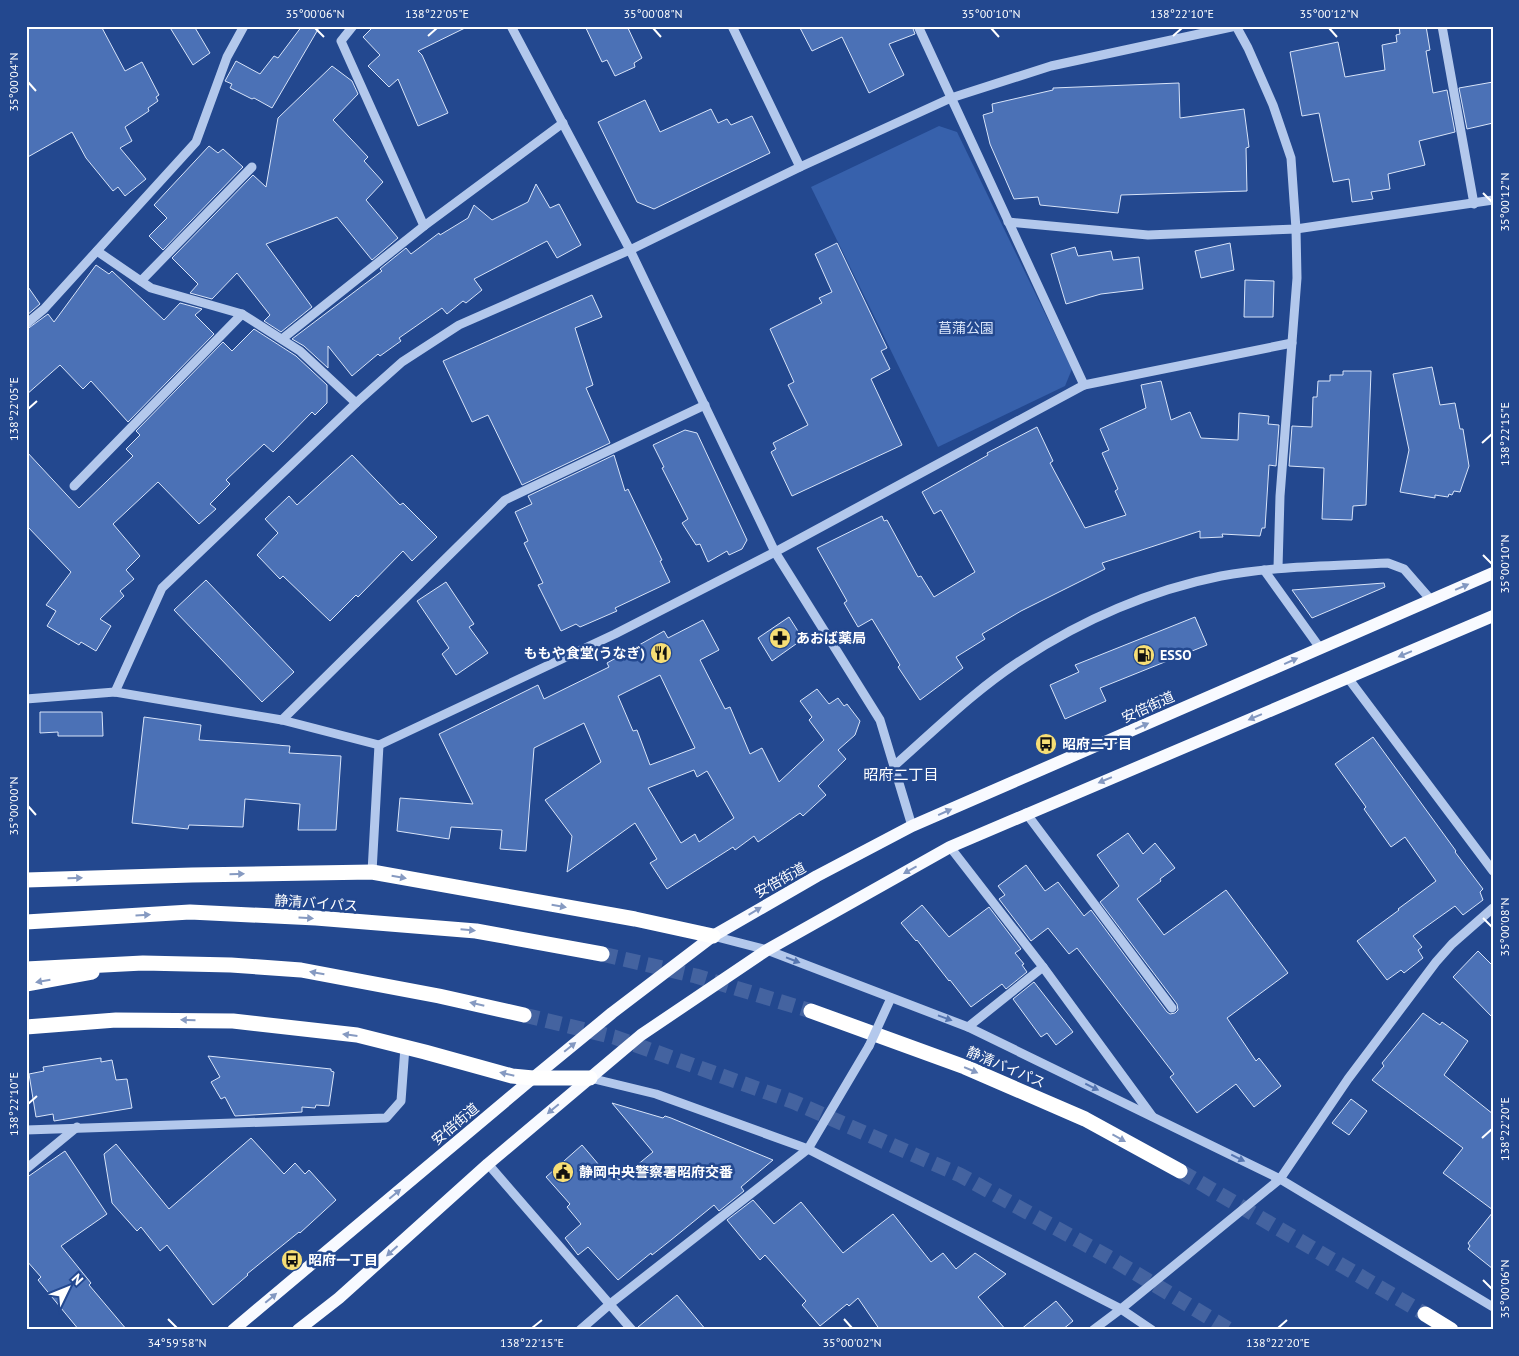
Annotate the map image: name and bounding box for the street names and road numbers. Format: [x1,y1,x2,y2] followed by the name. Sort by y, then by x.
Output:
[1119,687,1177,727] street label: 安倍街道
[751,859,809,901] street label: 安倍街道
[274,891,358,915] street label: 静清バイパス
[964,1042,1048,1092] street label: 静清バイパス
[428,1099,482,1149] street label: 安倍街道

